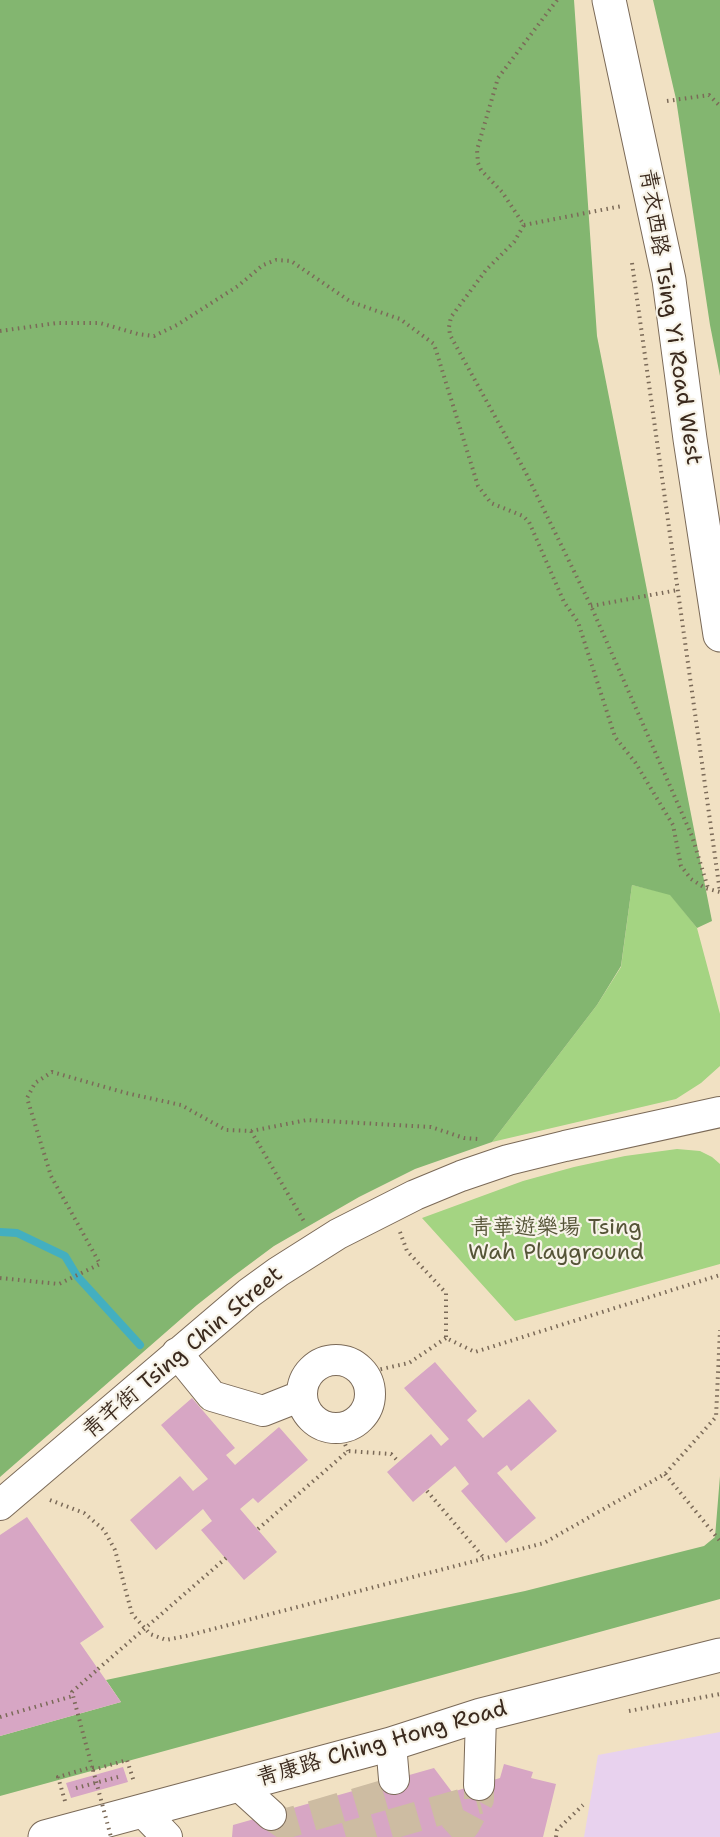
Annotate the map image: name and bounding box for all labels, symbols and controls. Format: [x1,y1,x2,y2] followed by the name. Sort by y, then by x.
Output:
[634,167,706,467] street label: 青衣西路 Tsing Yi Road West
[468,1215,644,1266] park label: 青華遊樂場 Tsing Wah Playground
[78,1262,288,1444] street label: 青芊街 Tsing Chin Street
[254,1696,510,1792] street label: 青康路 Ching Hong Road

